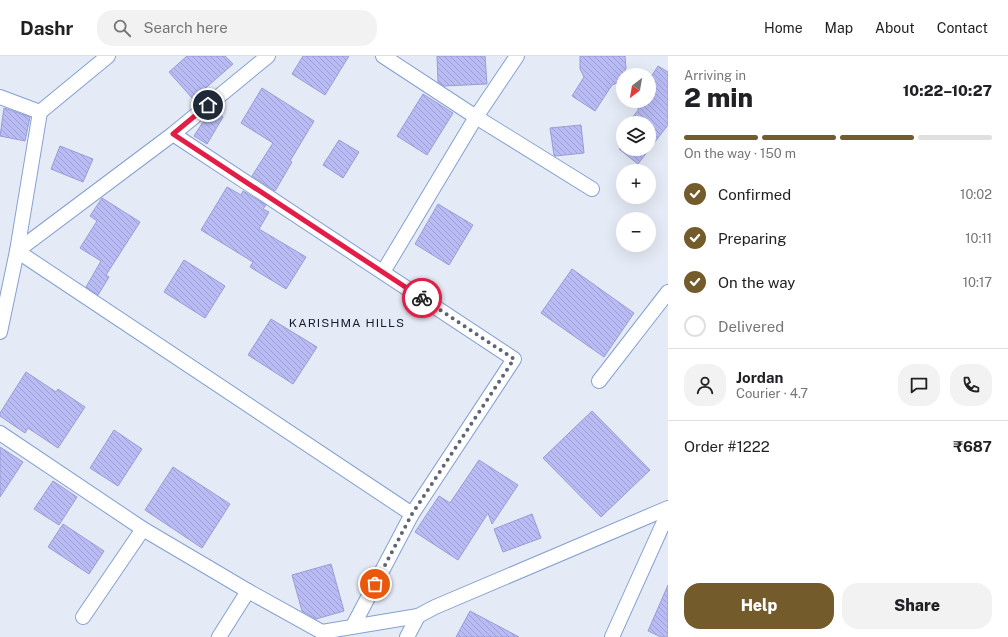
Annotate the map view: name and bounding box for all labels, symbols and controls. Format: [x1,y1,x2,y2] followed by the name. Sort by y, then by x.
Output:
[97,10,377,46] search box
[20,17,73,39] text: Dashr
[111,17,133,39] icon: search
[143,19,228,36] text: Search here
[764,20,803,36] text: Home
[825,20,853,36] text: Map
[875,20,915,36] text: About
[937,20,988,36] text: Contact
[616,68,656,108] north arrow
[616,68,656,252] map controls
[684,68,746,83] text: Arriving in
[684,82,753,113] text: 2 min
[903,82,992,99] text: 10:22–10:27
[191,88,225,122] pin
[197,94,219,116] icon: home
[616,116,656,156] button: layers
[684,146,796,161] text: On the way · 150 m
[616,164,656,204] button: +
[684,183,706,205] icon: check
[718,186,791,203] text: Confirmed
[960,187,992,202] text: 10:02
[616,212,656,252] button: −
[684,227,706,249] icon: check
[718,230,787,247] text: Preparing
[965,231,992,246] text: 10:11
[684,271,706,293] icon: check
[718,274,795,291] text: On the way
[963,275,992,290] text: 10:17
[402,278,442,318] courier
[411,287,433,309] icon: bike
[289,316,405,330] district label: KARISHMA HILLS
[718,318,784,335] text: Delivered
[684,364,726,406] button: person
[898,364,940,406] button: chat
[950,364,992,406] button: phone
[736,369,783,386] text: Jordan
[736,386,808,401] text: Courier · 4.7
[684,438,770,455] text: Order #1222
[953,438,992,455] text: ₹687
[358,567,392,601] pin
[364,573,386,595] icon: bag
[684,583,834,629] button: Help
[842,583,992,629] button: Share

